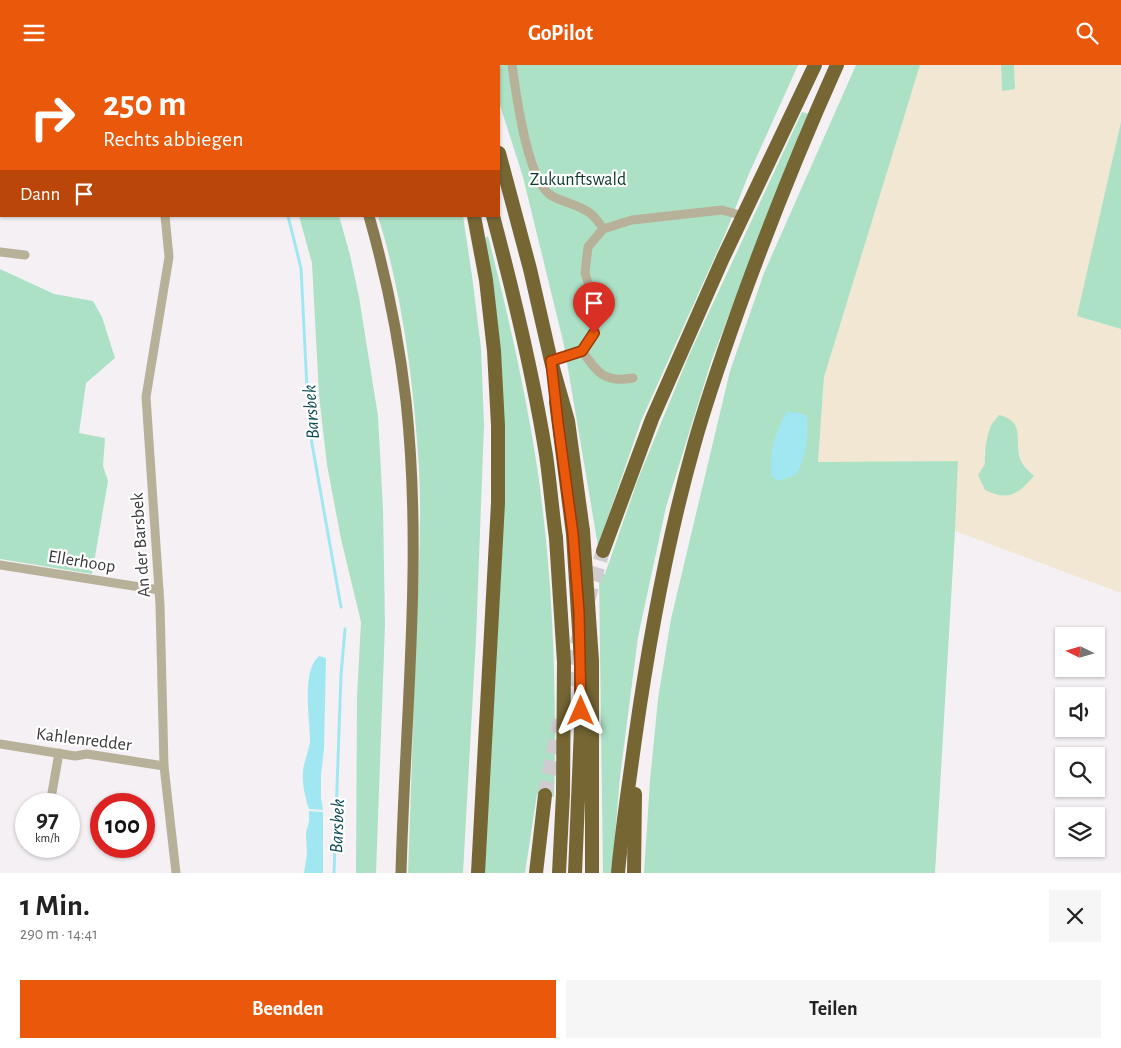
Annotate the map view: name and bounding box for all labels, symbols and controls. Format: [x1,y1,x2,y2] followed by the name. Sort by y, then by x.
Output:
[20,19,48,47] icon: menu
[1073,19,1101,47] icon: search
[528,22,593,44] text: GoPilot
[20,85,85,150] icon: right
[103,87,186,122] text: 250 m
[103,128,244,150] text: Rechts abbiegen
[530,171,626,189] park label: Zukunftswald
[70,180,98,208] icon: arrive
[20,185,60,204] text: Dann
[573,282,615,333] pin
[580,289,608,317] icon: arrive
[300,384,323,440] water label: Barsbek
[128,491,154,598] street label: An der Barsbek
[47,548,117,576] street label: Ellerhoop
[1055,627,1105,677] north arrow
[1055,627,1105,857] map controls
[554,684,606,736] position arrow
[1055,687,1105,737] button: sound
[35,725,133,755] street label: Kahlenredder
[1055,747,1105,797] button: search
[90,793,155,858] speed limit sign: 100
[327,798,348,854] water label: Barsbek
[36,807,59,832] text: 97
[1055,807,1105,857] button: layers
[35,832,60,844] text: km/h
[1049,890,1101,942] button: close
[20,891,90,921] text: 1 Min.
[20,926,98,942] text: 290 m · 14:41
[20,980,556,1038] button: Beenden
[566,980,1101,1038] button: Teilen

